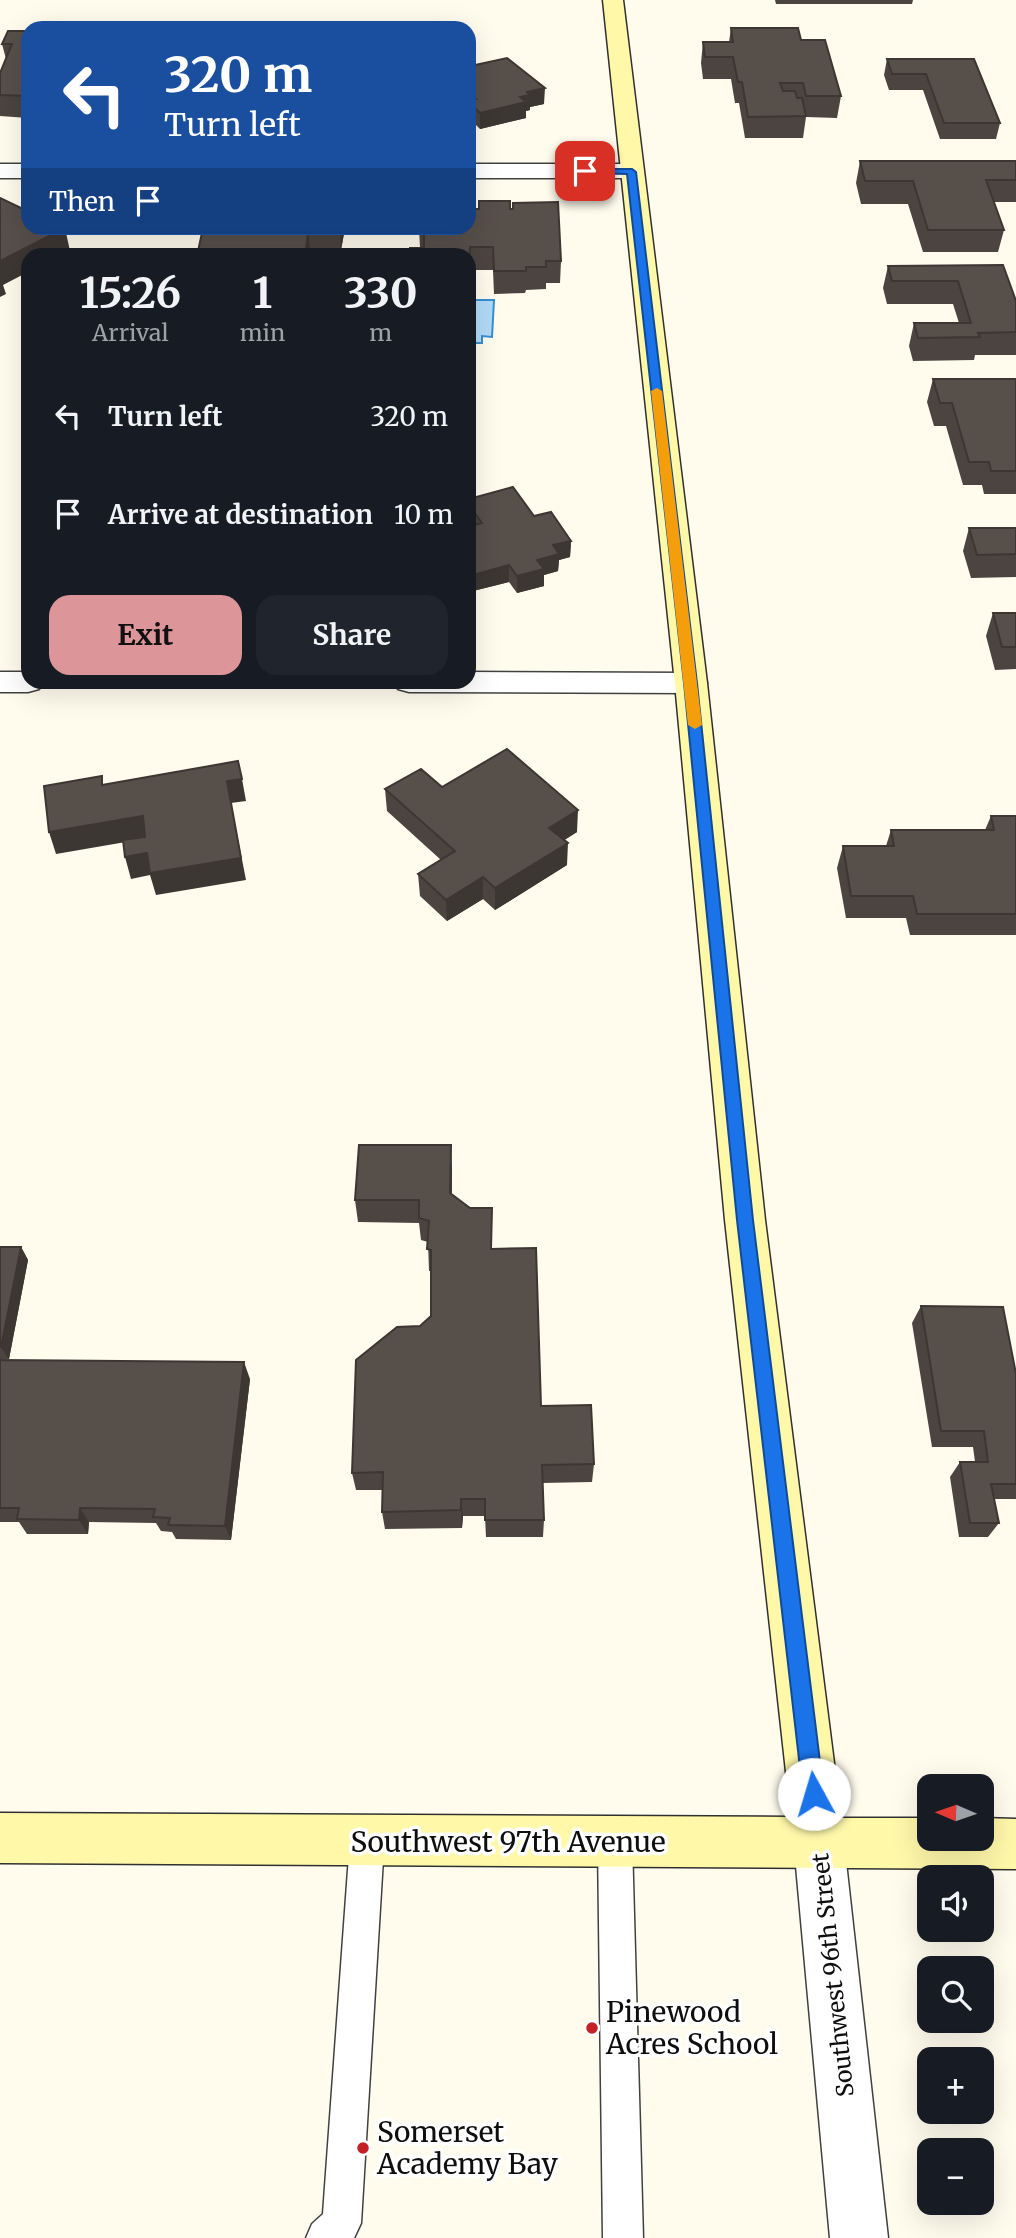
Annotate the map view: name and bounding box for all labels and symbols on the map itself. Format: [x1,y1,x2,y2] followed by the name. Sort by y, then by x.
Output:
[555,141,615,201] pin
[777,1757,851,1831] position arrow
[917,1774,994,1852] north arrow
[350,1824,666,1860] street label: Southwest 97th Avenue
[805,1852,860,2098] street label: Southwest 96th Street
[605,1994,778,2062] place label: Pinewood Acres School
[584,2020,600,2036] marker: Pinewood Acres School
[376,2114,558,2182] place label: Somerset Academy Bay
[355,2140,371,2156] marker: Somerset Academy Bay

